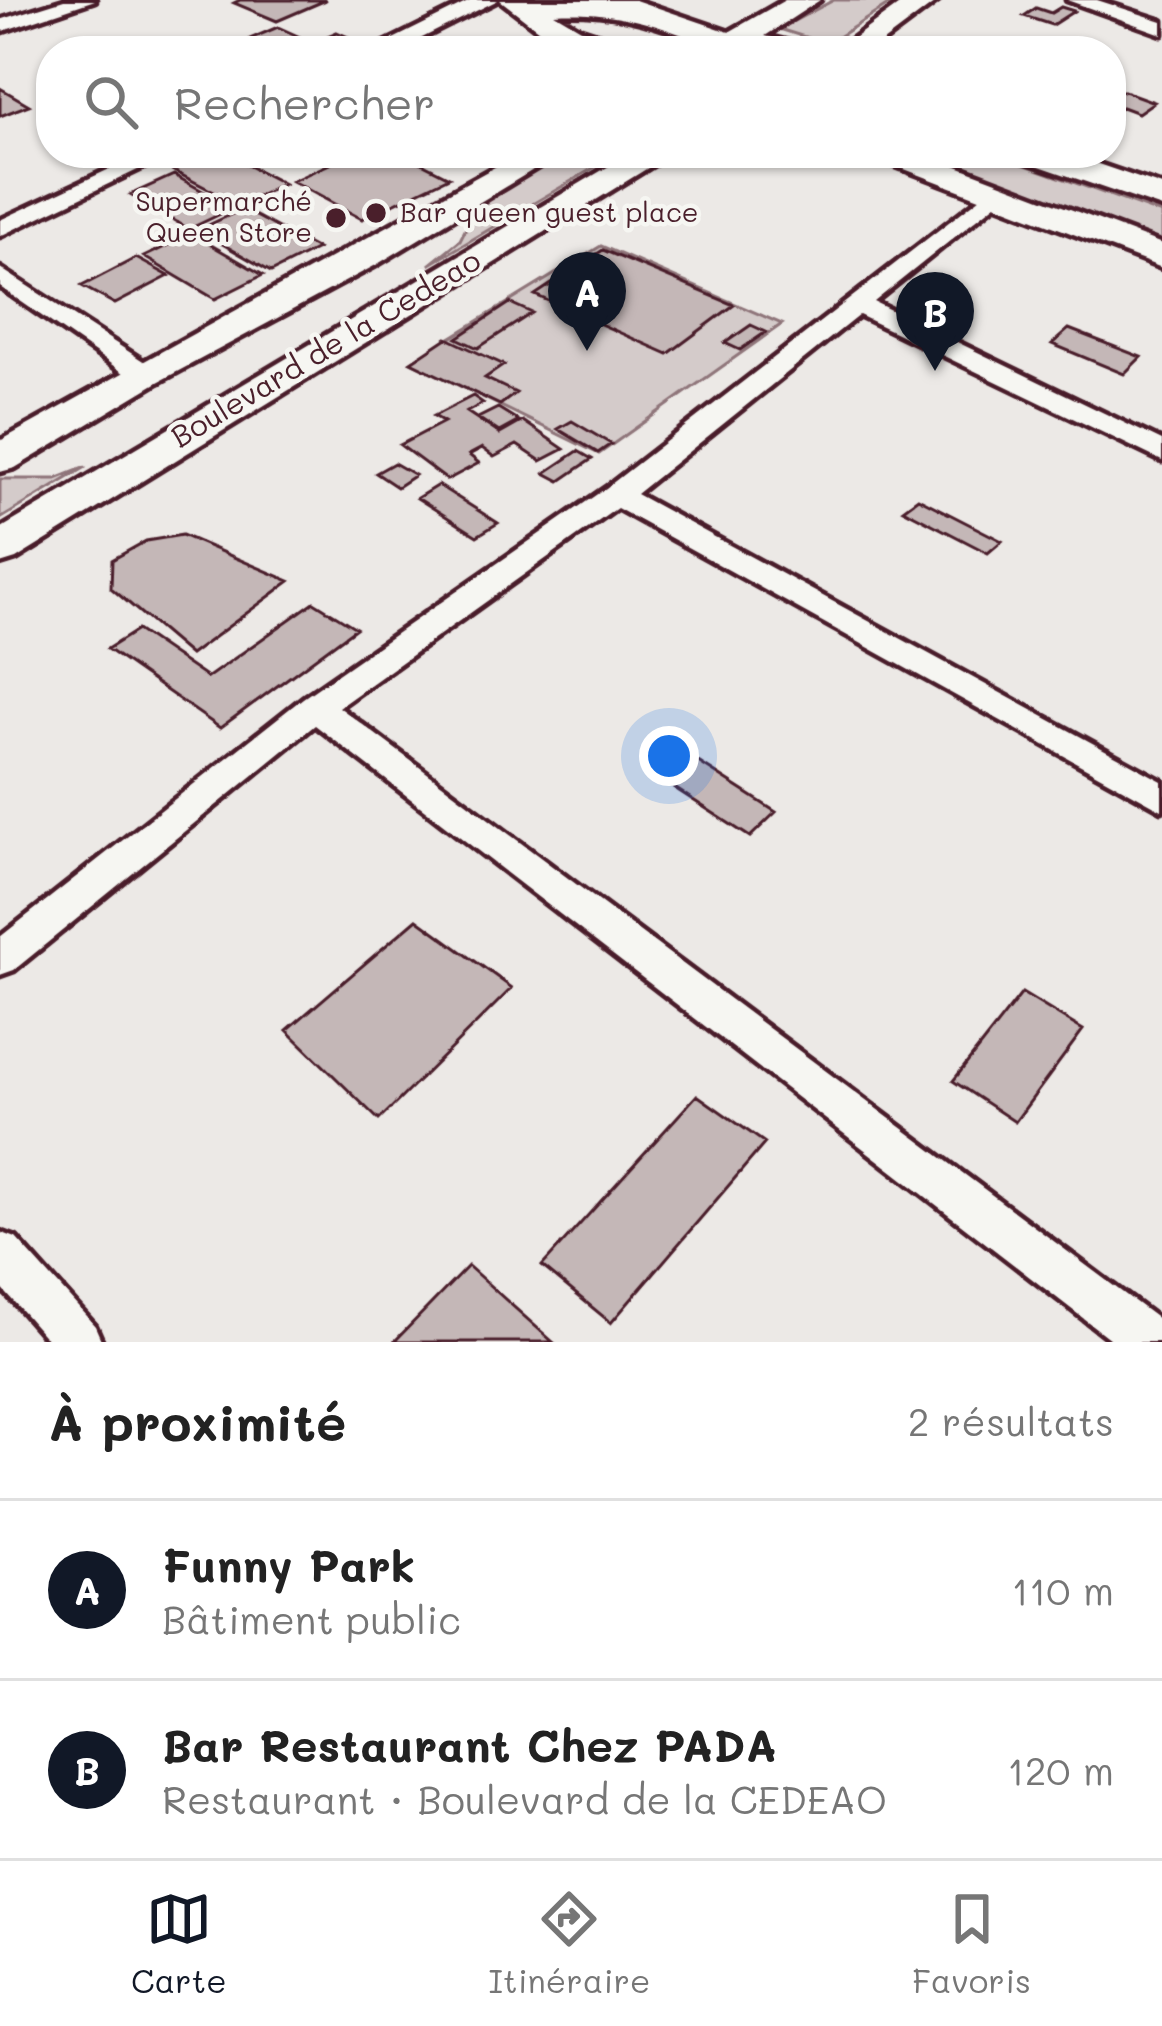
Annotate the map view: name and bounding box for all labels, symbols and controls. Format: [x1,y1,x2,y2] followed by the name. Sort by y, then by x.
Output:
[36,36,1126,168] search box
[78,69,144,135] icon: search
[174,73,435,131] text: Rechercher
[135,183,312,249] place label: Supermarché Queen Store
[400,194,699,229] place label: Bar queen guest place
[363,200,389,226] marker: Bar queen guest place
[323,205,349,231] marker: Supermarché Queen Store
[163,239,487,456] street label: Boulevard de la Cedeao
[548,252,626,351] pin: A
[896,272,974,371] pin: B
[639,726,699,786] your location
[48,1387,346,1454] text: À proximité
[908,1395,1114,1446] text: 2 résultats
[162,1535,415,1593] text: Funny Park
[73,1564,101,1615] text: A
[1012,1564,1114,1615] text: 110 m
[162,1593,461,1644] text: Bâtiment public
[162,1715,777,1773] text: Bar Restaurant Chez PADA
[74,1744,100,1795] text: B
[1007,1744,1114,1795] text: 120 m
[162,1773,887,1824] text: Restaurant · Boulevard de la CEDEAO
[131,1886,227,2001] tab: Carte
[488,1886,650,2001] tab: Itinéraire
[912,1886,1031,2001] tab: Favoris

